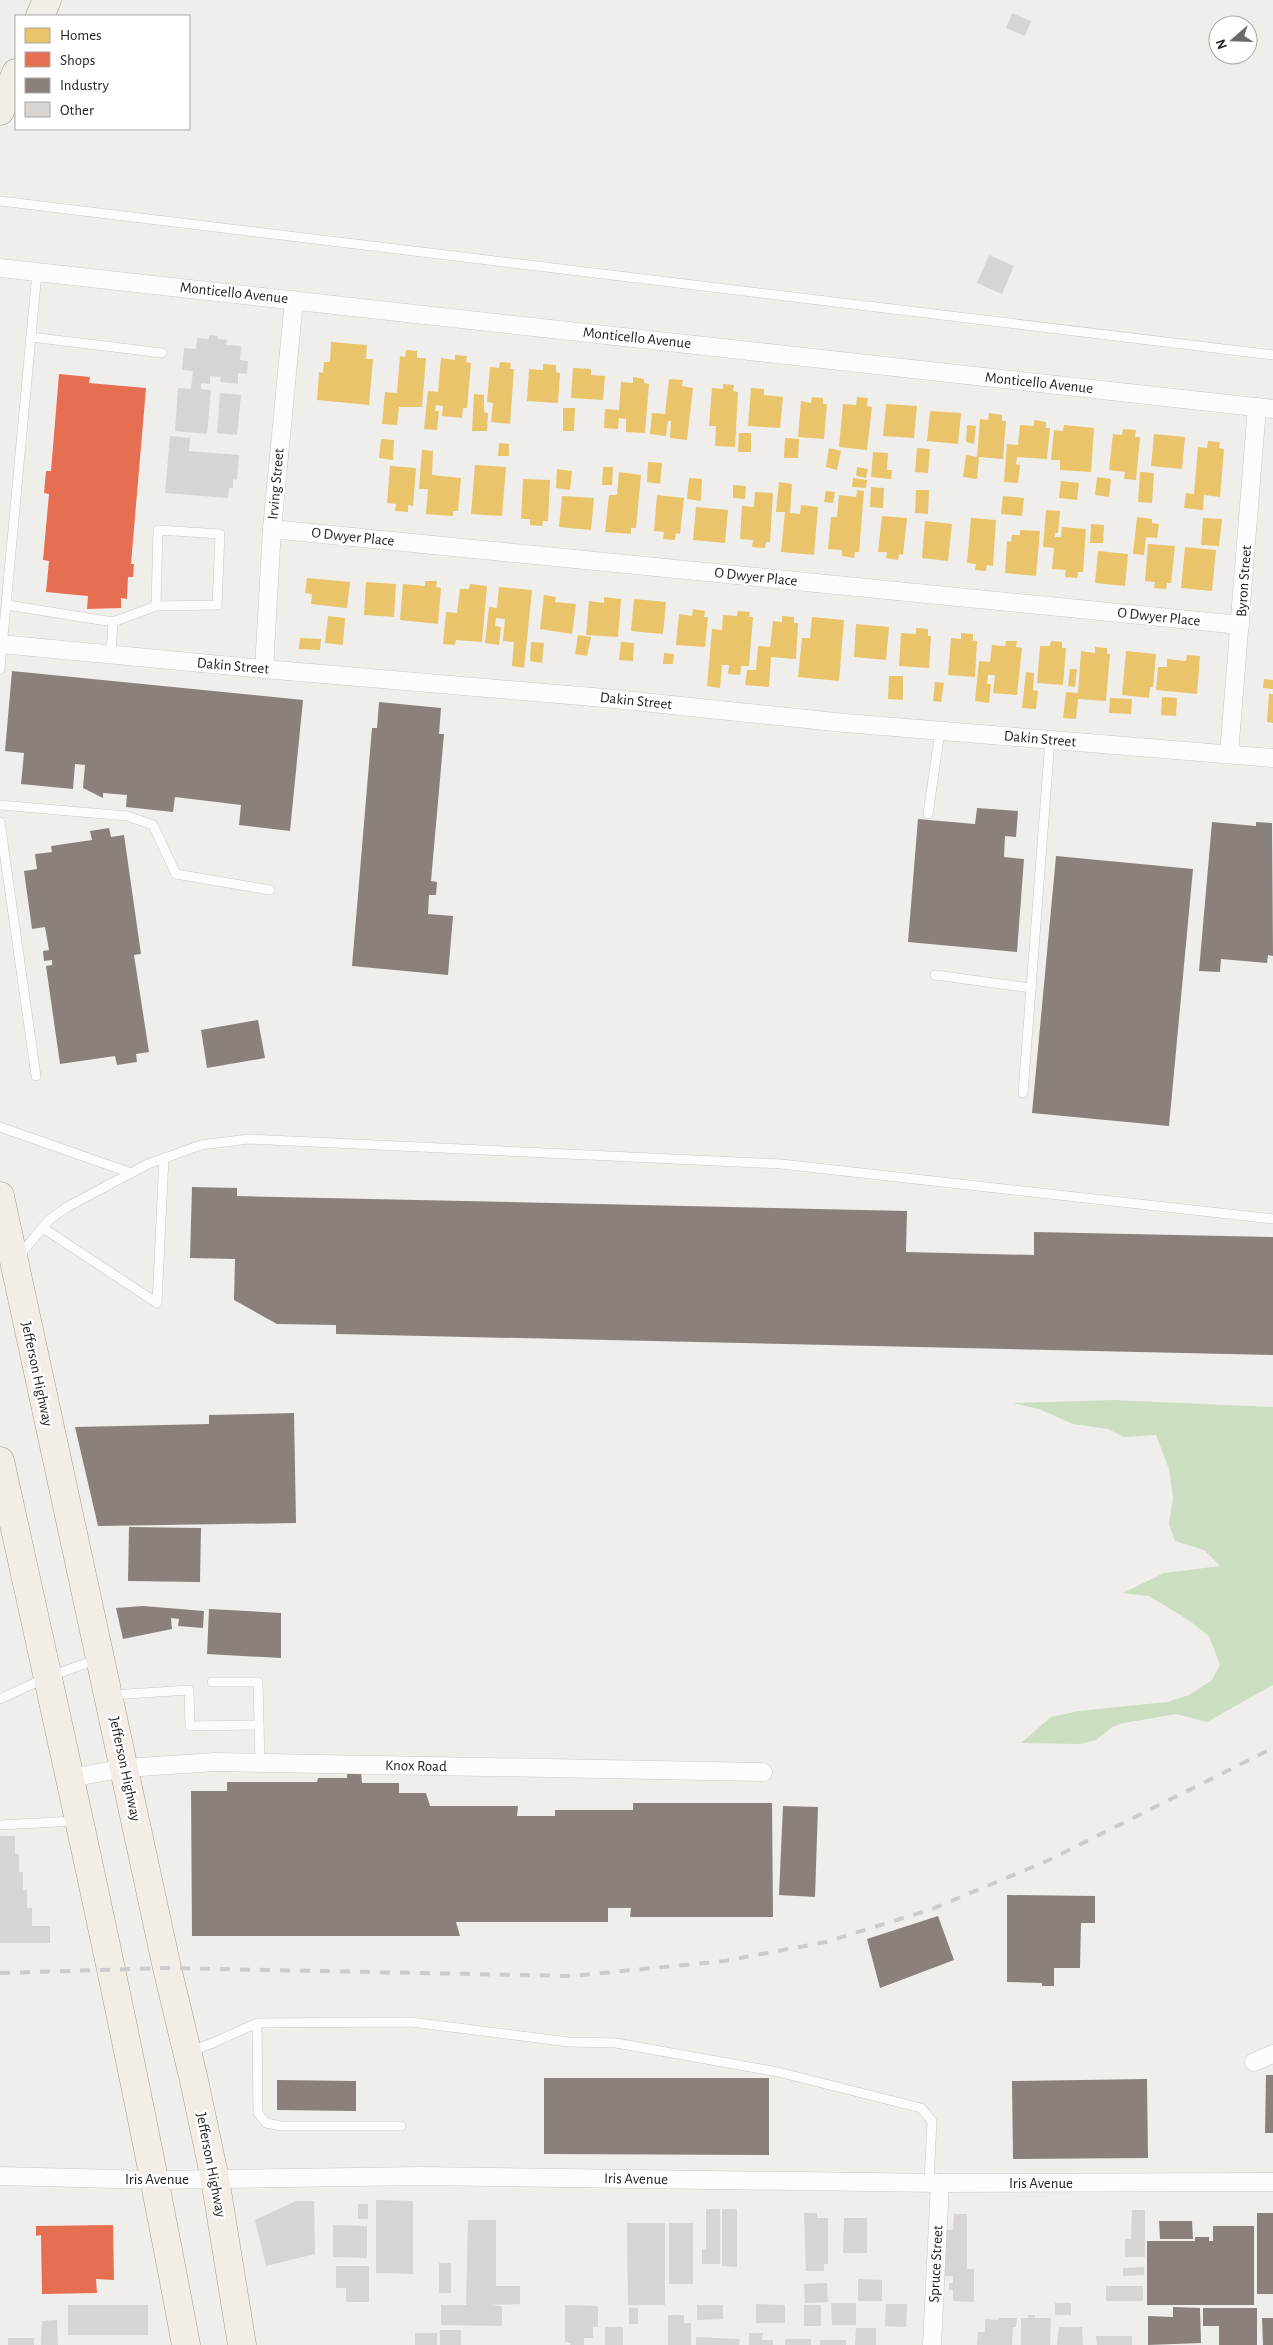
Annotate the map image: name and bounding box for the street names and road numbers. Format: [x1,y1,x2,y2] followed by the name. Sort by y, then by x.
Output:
[179,280,289,306] street label: Monticello Avenue
[582,325,692,351] street label: Monticello Avenue
[984,370,1094,396] street label: Monticello Avenue
[265,447,287,520] street label: Irving Street
[311,525,395,549] street label: O Dwyer Place
[1234,544,1254,617] street label: Byron Street
[714,565,798,589] street label: O Dwyer Place
[1117,605,1201,629] street label: O Dwyer Place
[196,655,270,677] street label: Dakin Street
[599,690,673,712] street label: Dakin Street
[1003,728,1077,750] street label: Dakin Street
[19,1320,56,1428] street label: Jefferson Highway
[107,1715,144,1823] street label: Jefferson Highway
[385,1758,447,1774] street label: Knox Road
[193,2111,229,2219] street label: Jefferson Highway
[604,2171,668,2187] street label: Iris Avenue
[125,2172,189,2187] street label: Iris Avenue
[1009,2176,1073,2191] street label: Iris Avenue
[926,2225,946,2303] street label: Spruce Street

